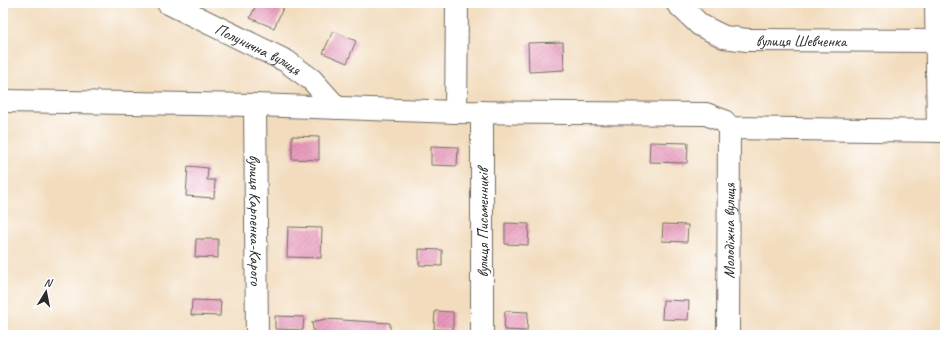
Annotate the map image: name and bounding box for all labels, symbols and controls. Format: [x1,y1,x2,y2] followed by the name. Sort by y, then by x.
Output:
[211,19,306,80] street label: Полунична вулиця
[756,31,848,52] street label: вулиця Шевченка
[244,155,266,287] street label: вулиця Карпенка-Карого
[473,164,493,278] street label: вулиця Письменників
[719,182,740,279] street label: Молодіжна вулиця
[26,272,66,312] north arrow
[43,275,54,290] text: N

